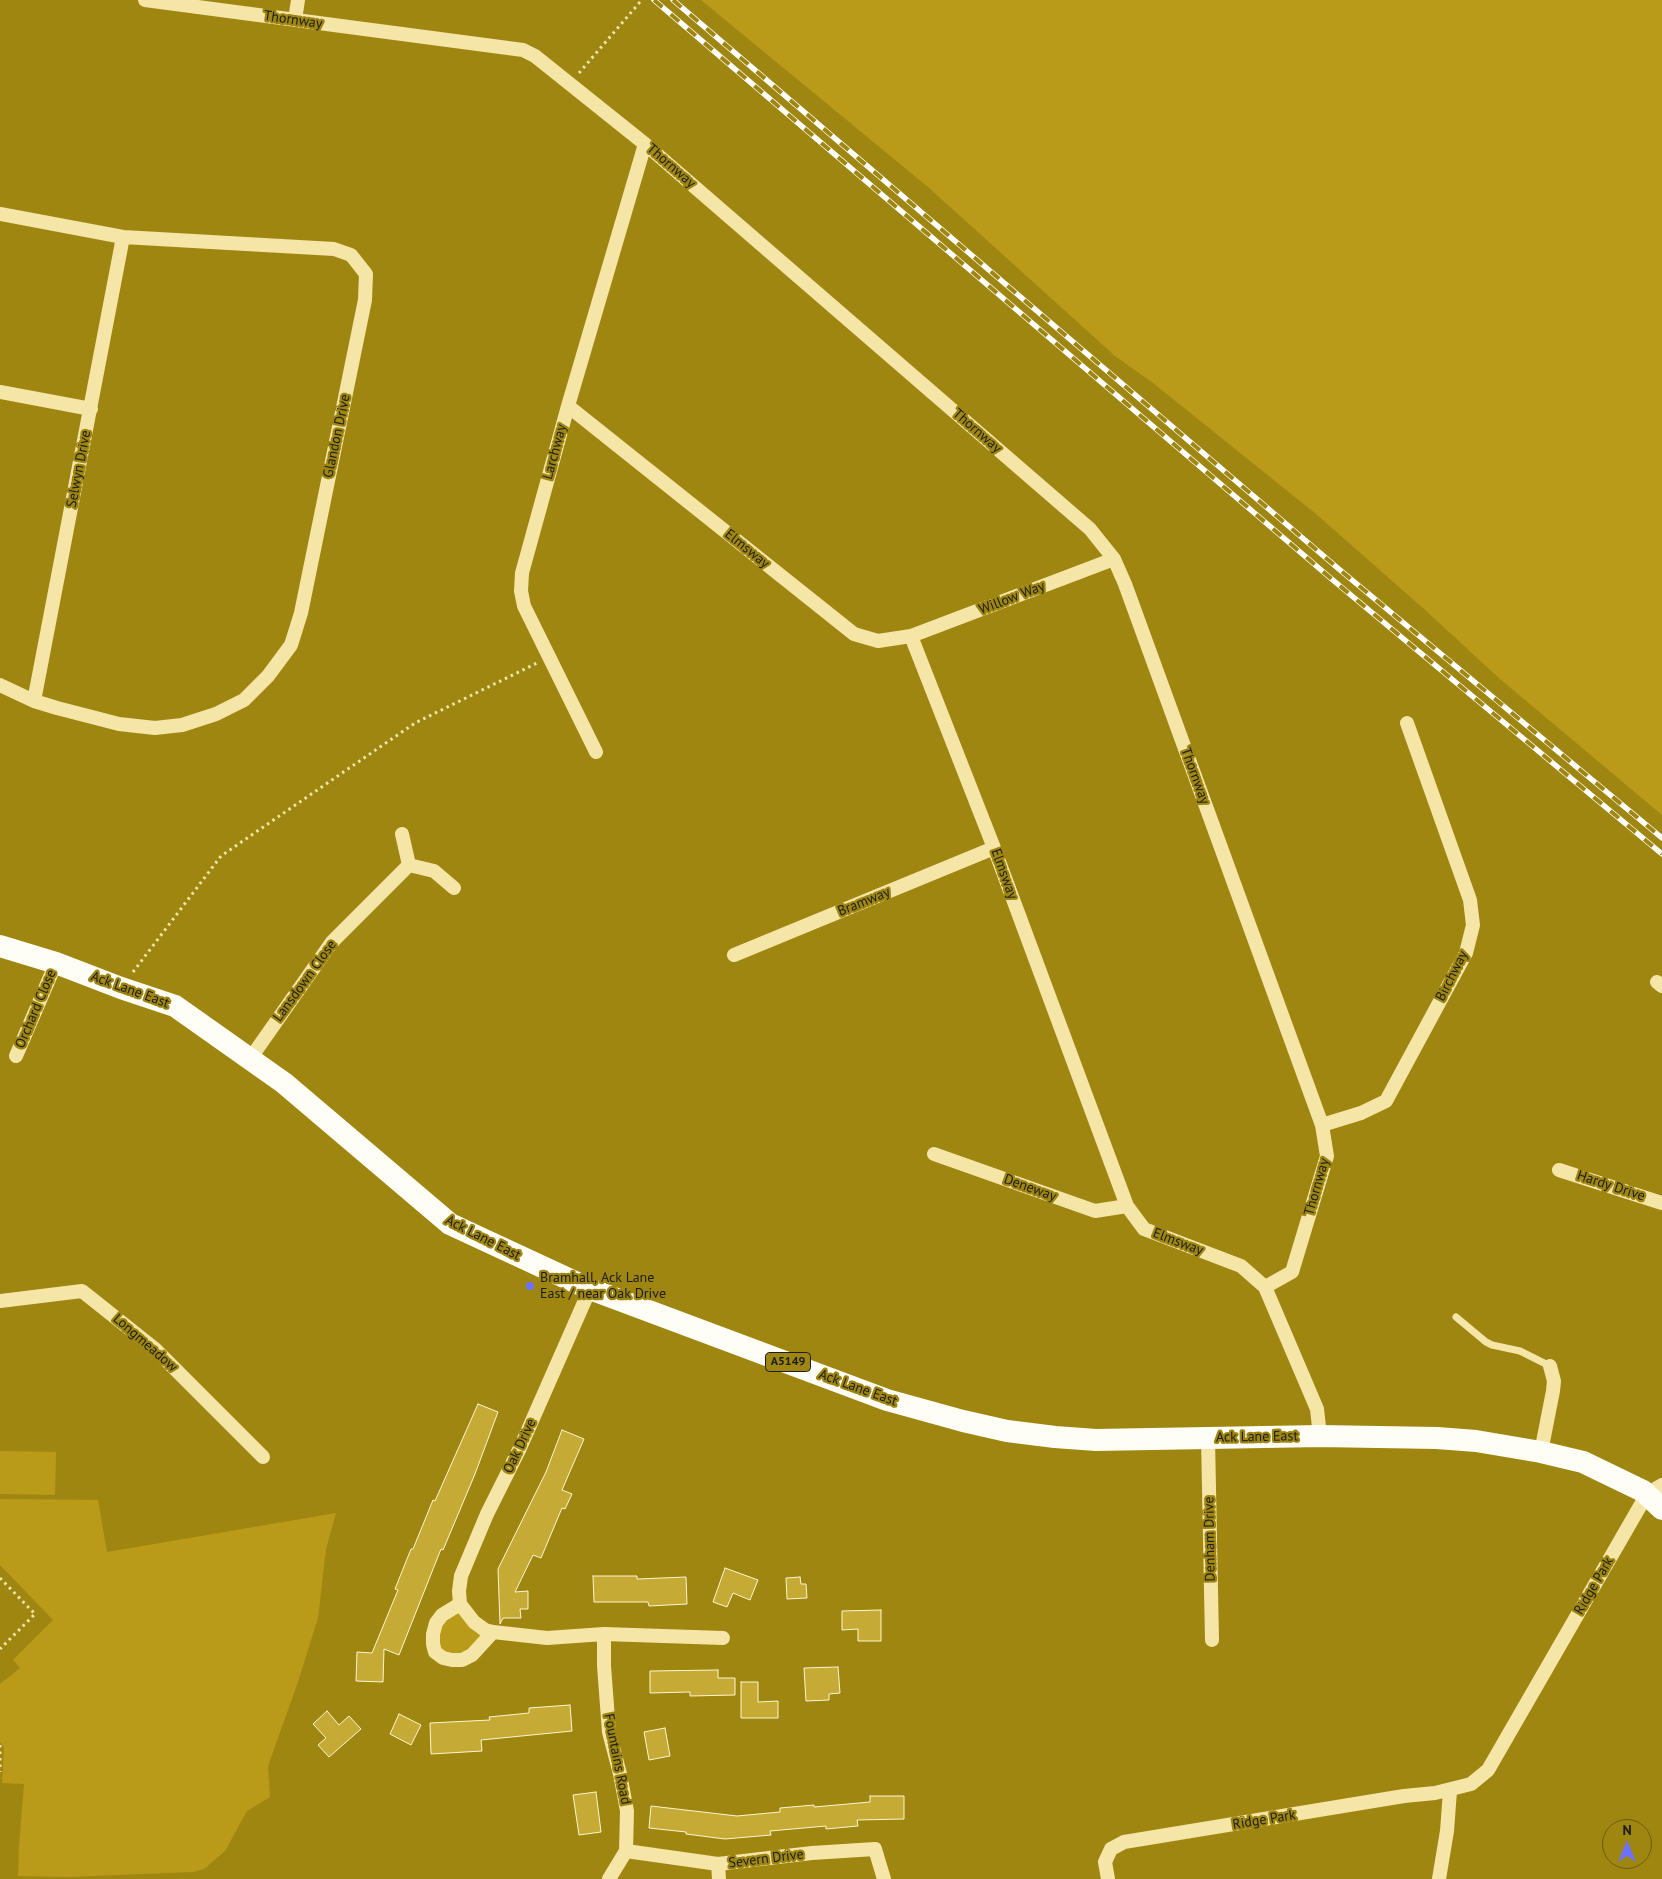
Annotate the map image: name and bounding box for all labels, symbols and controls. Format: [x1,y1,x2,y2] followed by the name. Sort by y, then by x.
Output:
[263,8,323,32] street label: Thornway
[643,140,699,192] street label: Thornway
[320,393,354,479] street label: Glandon Drive
[949,405,1005,457] street label: Thornway
[540,423,570,481] street label: Larchway
[63,429,95,509] street label: Selwyn Drive
[721,526,773,572] street label: Elmsway
[977,578,1047,618] street label: Willow Way
[1177,745,1213,807] street label: Thornway
[987,846,1021,902] street label: Elmsway
[835,884,893,920] street label: Bramway
[270,937,340,1025] street label: Lansdown Close
[1432,948,1472,1004] street label: Birchway
[12,967,60,1051] street label: Orchard Close
[88,968,172,1012] street label: Ack Lane East
[1301,1156,1333,1218] street label: Thornway
[1575,1167,1647,1205] street label: Hardy Drive
[1001,1171,1059,1205] street label: Deneway
[443,1212,523,1264] street label: Ack Lane East
[1150,1225,1206,1259] street label: Elmsway
[540,1270,666,1302] place label: Bramhall, Ack Lane East / near Oak Drive
[524,1280,536,1292] marker: Bramhall, Ack Lane East / near Oak Drive
[109,1311,181,1375] street label: Longmeadow
[766,1352,810,1371] road number: A5149
[816,1366,900,1410] street label: Ack Lane East
[500,1416,540,1476] street label: Oak Drive
[1216,1428,1298,1446] street label: Ack Lane East
[1201,1496,1219,1582] street label: Denham Drive
[1571,1554,1617,1618] street label: Ridge Park
[600,1712,634,1806] street label: Fountains Road
[1231,1807,1297,1833] street label: Ridge Park
[1602,1819,1652,1869] north arrow
[1622,1821,1632,1839] text: N
[728,1846,804,1872] street label: Severn Drive

